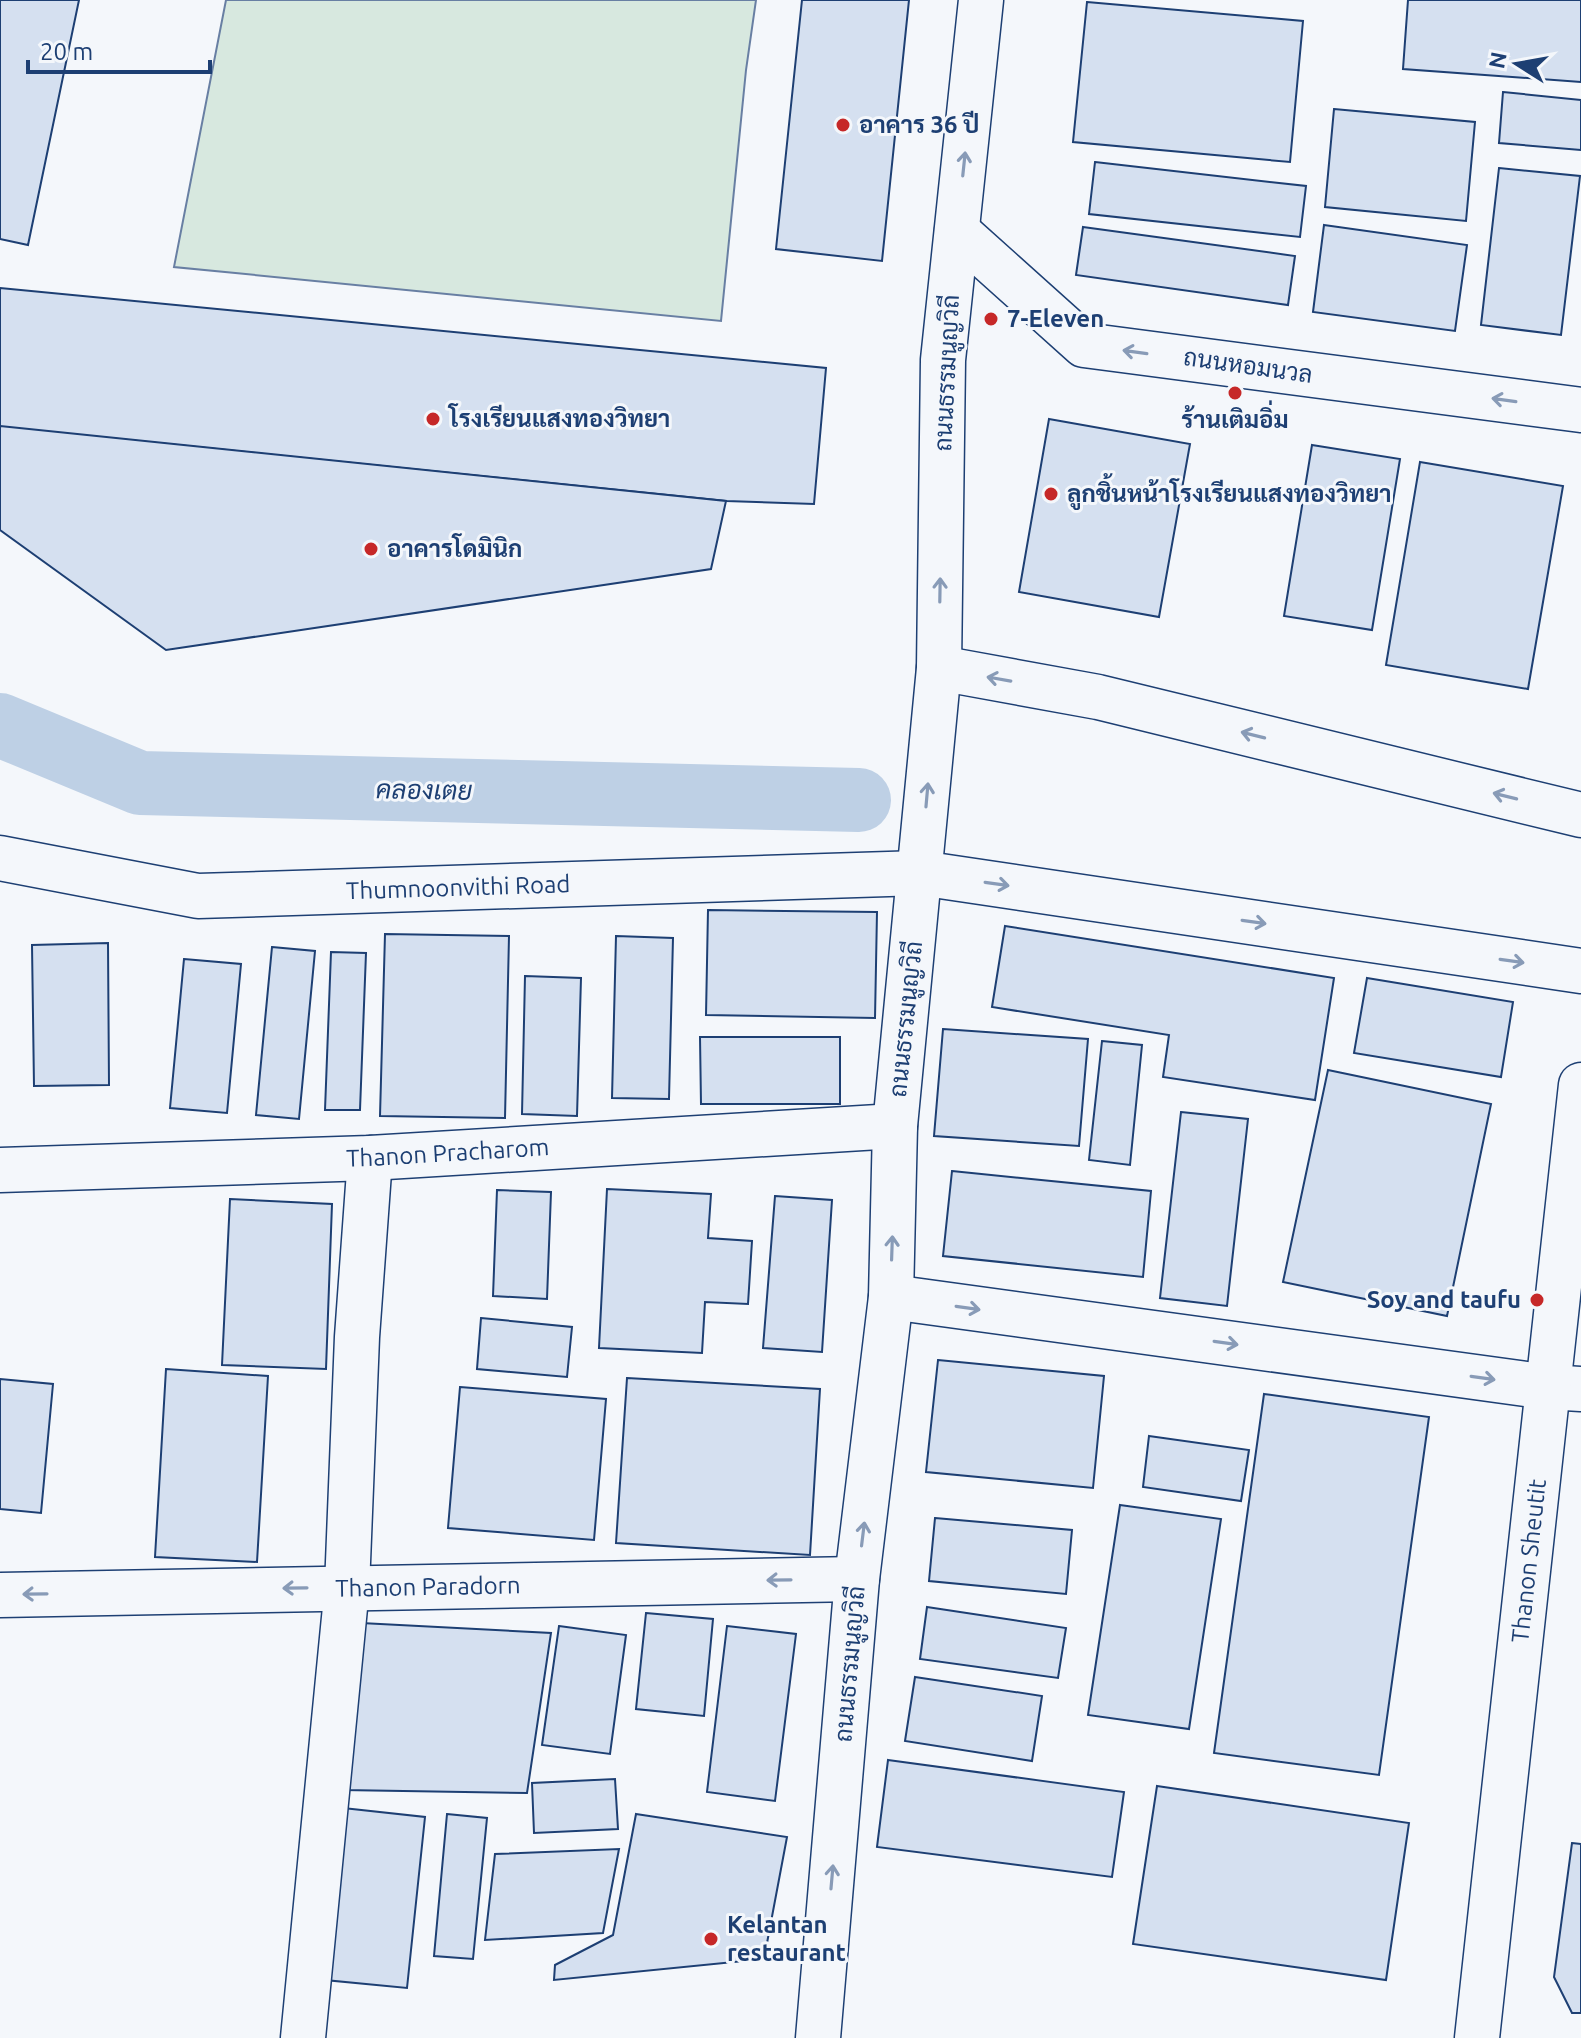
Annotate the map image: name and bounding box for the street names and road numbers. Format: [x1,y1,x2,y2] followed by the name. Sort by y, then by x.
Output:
[928,294,968,452] street label: ถนนธรรมนูญวิถี
[1182,343,1314,388] street label: ถนนหอมนวล
[346,870,571,904] street label: Thumnoonvithi Road
[883,939,931,1099] street label: ถนนธรรมนูญวิถี
[346,1133,550,1172] street label: Thanon Pracharom
[1506,1477,1551,1644] street label: Thanon Sheutit
[335,1571,521,1602] street label: Thanon Paradorn
[828,1585,874,1744] street label: ถนนธรรมนูญวิถี

